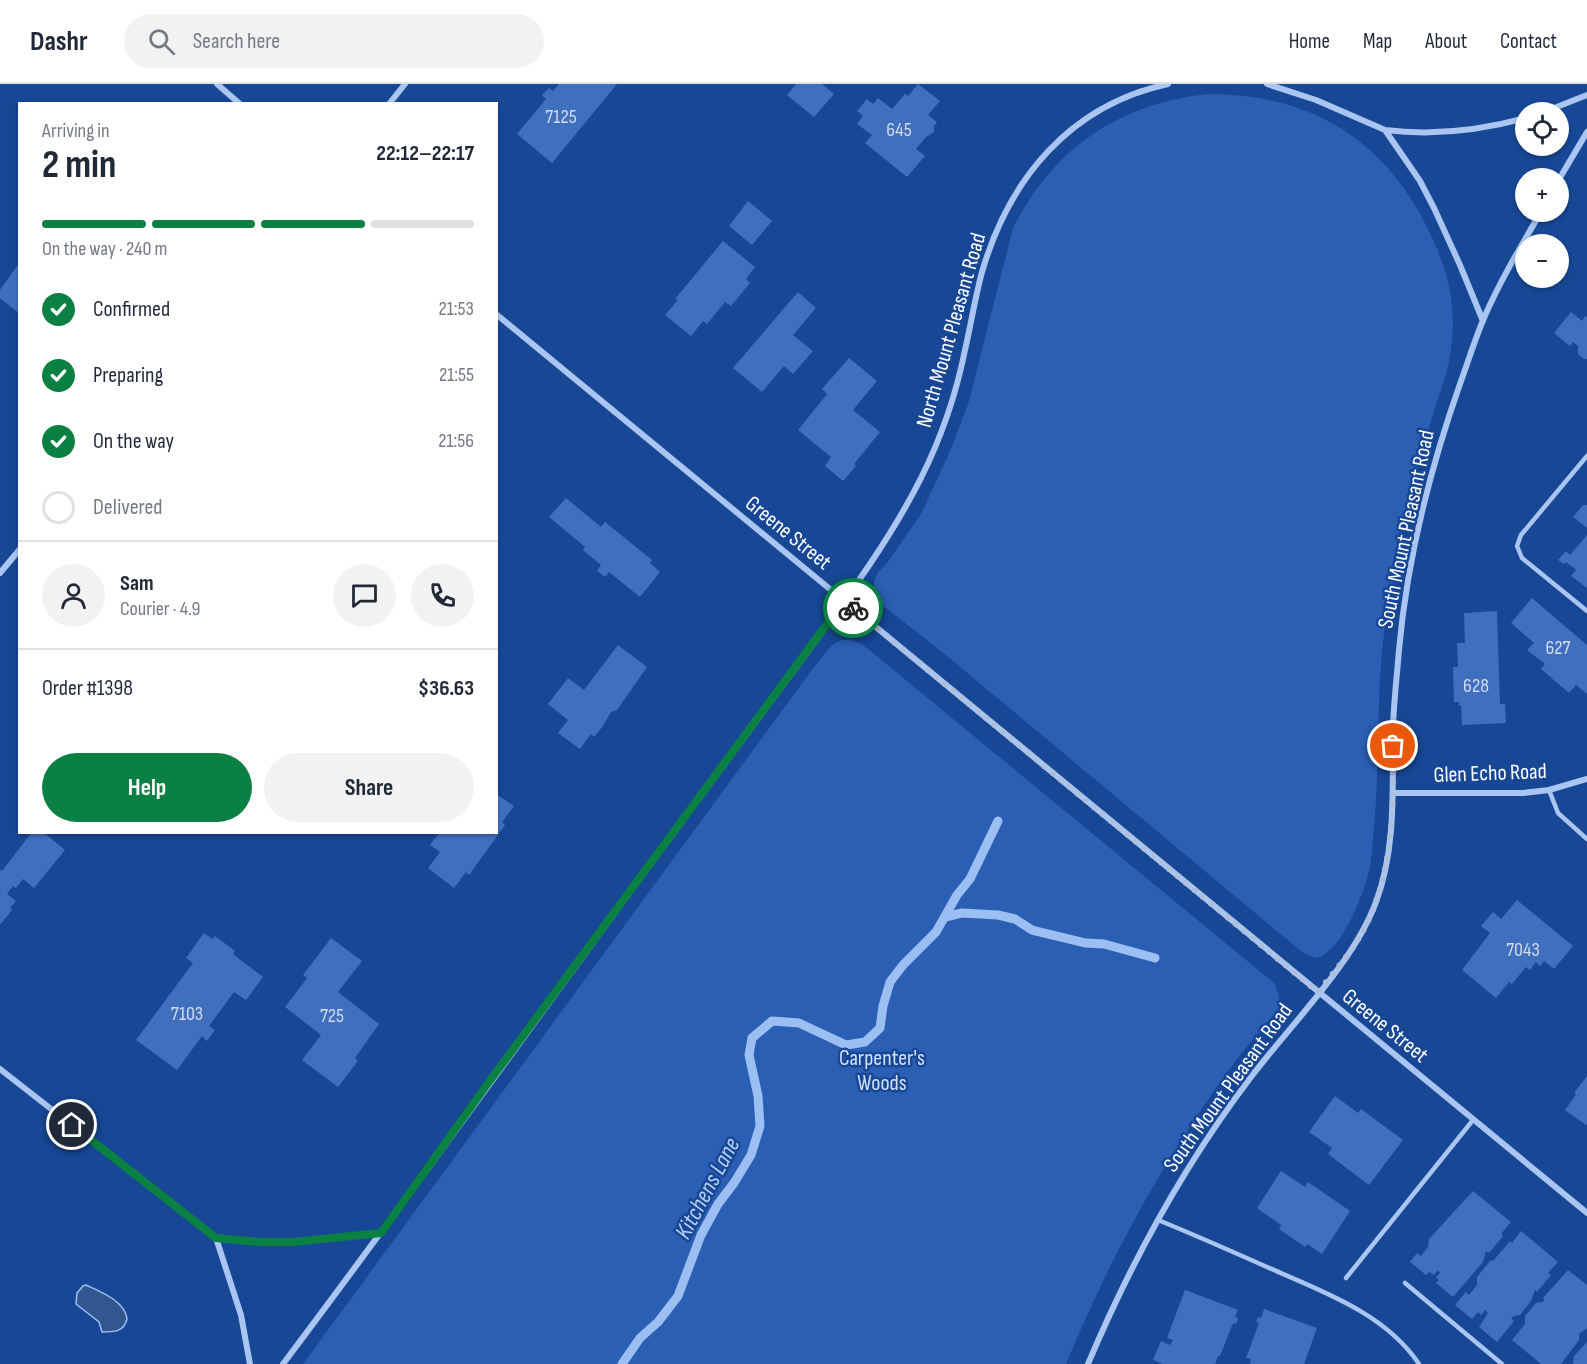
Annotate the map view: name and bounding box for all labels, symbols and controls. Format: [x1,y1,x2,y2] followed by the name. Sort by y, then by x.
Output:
[124,14,544,68] search box
[30,25,88,58] text: Dashr
[145,25,178,58] icon: search
[193,28,280,55] text: Search here
[1289,29,1330,54] text: Home
[1363,29,1392,54] text: Map
[1425,29,1467,54] text: About
[1500,29,1557,54] text: Contact
[1515,102,1569,288] map controls
[1515,102,1569,156] button: locate
[545,105,577,129] house number: 7125
[886,118,912,142] house number: 645
[42,119,110,143] text: Arriving in
[376,140,474,167] text: 22:12–22:17
[42,142,116,189] text: 2 min
[1515,168,1569,222] button: +
[911,230,992,431] street label: North Mount Pleasant Road
[1515,234,1569,288] button: −
[42,237,167,261] text: On the way · 240 m
[42,293,75,326] icon: check
[93,296,170,323] text: Confirmed
[439,297,474,321] text: 21:53
[42,359,75,392] icon: check
[93,362,163,389] text: Preparing
[439,363,474,387] text: 21:55
[42,425,75,458] icon: check
[93,428,174,455] text: On the way
[1372,428,1441,631] street label: South Mount Pleasant Road
[438,429,474,453] text: 21:56
[740,490,837,576] street label: Greene Street
[93,494,162,521] text: Delivered
[42,564,105,627] button: person
[333,564,396,627] button: chat
[411,564,474,627] button: phone
[120,570,154,597] text: Sam
[823,578,883,638] courier
[837,592,870,625] icon: bike
[120,597,200,621] text: Courier · 4.9
[1545,636,1571,660] house number: 627
[1463,674,1489,698] house number: 628
[42,675,133,702] text: Order #1398
[418,675,474,702] text: $36.63
[1367,720,1418,771] pin
[1376,729,1409,762] icon: bag
[42,753,252,822] button: Help
[264,753,474,822] button: Share
[1433,758,1547,789] street label: Glen Echo Road
[1506,938,1540,962] house number: 7043
[1337,983,1434,1069] street label: Greene Street
[1158,998,1298,1178] street label: South Mount Pleasant Road
[171,1002,203,1026] house number: 7103
[320,1004,344,1028] house number: 725
[839,1045,925,1097] park label: Carpenter's Woods
[46,1099,97,1150] pin
[55,1108,88,1141] icon: home
[669,1133,746,1244] water label: Kitchens Lane

